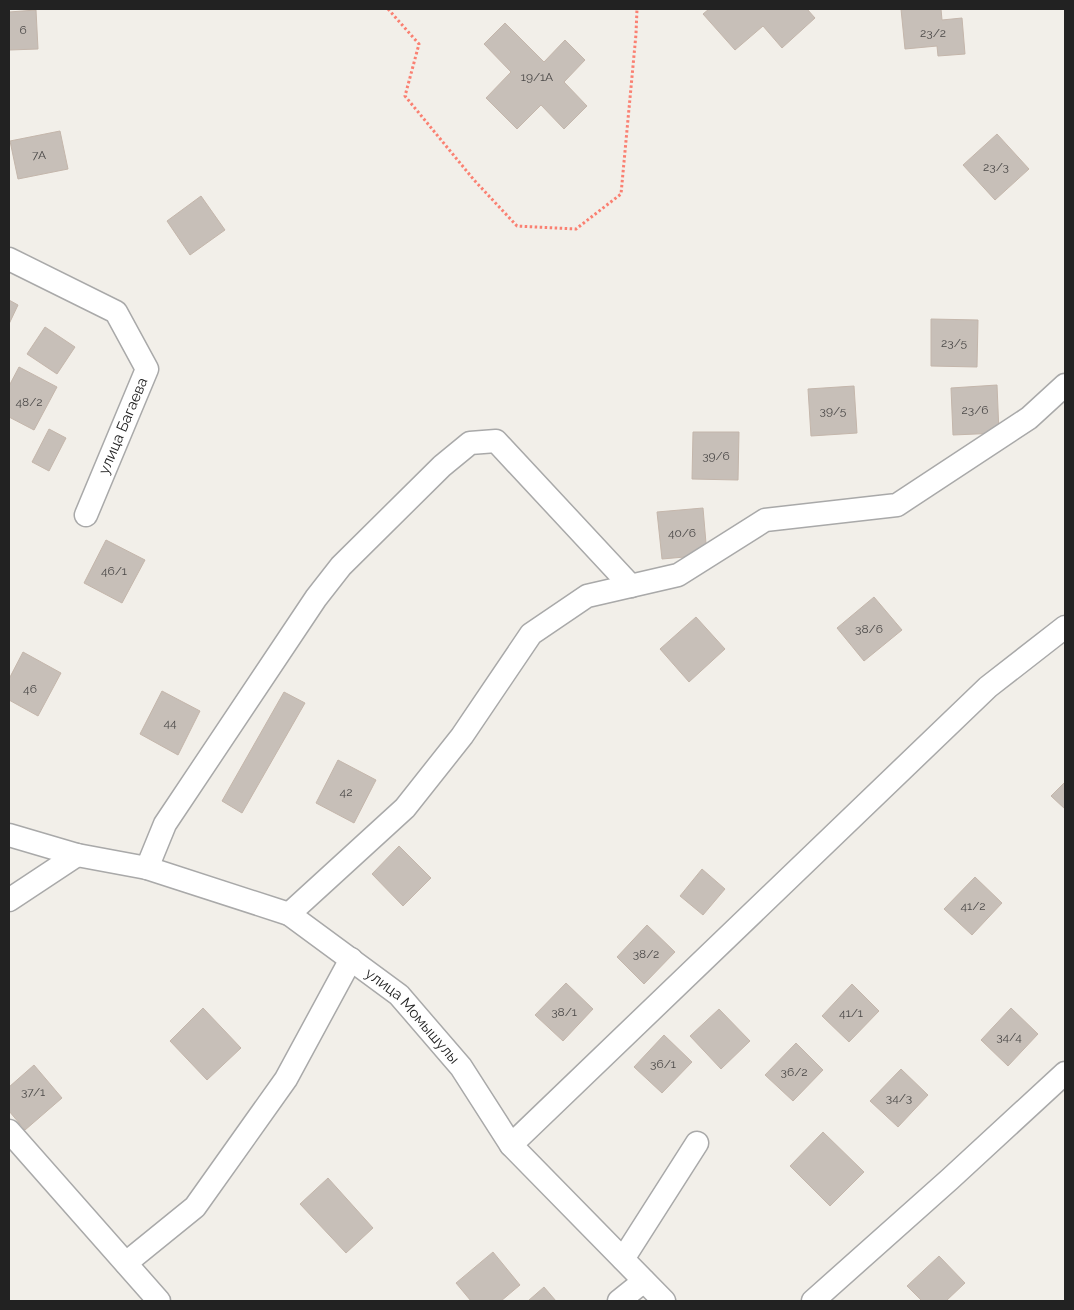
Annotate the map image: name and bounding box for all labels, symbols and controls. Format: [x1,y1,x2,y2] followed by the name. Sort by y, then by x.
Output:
[19,23,27,37] house number: 6
[920,26,946,40] house number: 23/2
[521,70,553,84] house number: 19/1А
[32,148,46,162] house number: 7А
[983,160,1009,174] house number: 23/3
[941,336,967,350] house number: 23/5
[94,375,152,477] street label: улица Багаева
[16,395,42,409] house number: 48/2
[962,403,988,417] house number: 23/6
[820,404,847,418] house number: 39/5
[702,449,730,463] house number: 39/6
[668,526,696,540] house number: 40/6
[101,564,127,578] house number: 46/1
[855,622,883,636] house number: 38/6
[23,682,37,696] house number: 46
[163,716,177,730] house number: 44
[340,785,352,799] house number: 42
[961,899,985,913] house number: 41/2
[633,947,659,961] house number: 38/2
[362,964,463,1068] street label: улица Момышулы
[551,1005,577,1019] house number: 38/1
[839,1006,863,1020] house number: 41/1
[996,1030,1022,1044] house number: 34/4
[650,1057,676,1071] house number: 36/1
[781,1065,807,1079] house number: 36/2
[21,1085,45,1099] house number: 37/1
[886,1091,912,1105] house number: 34/3

